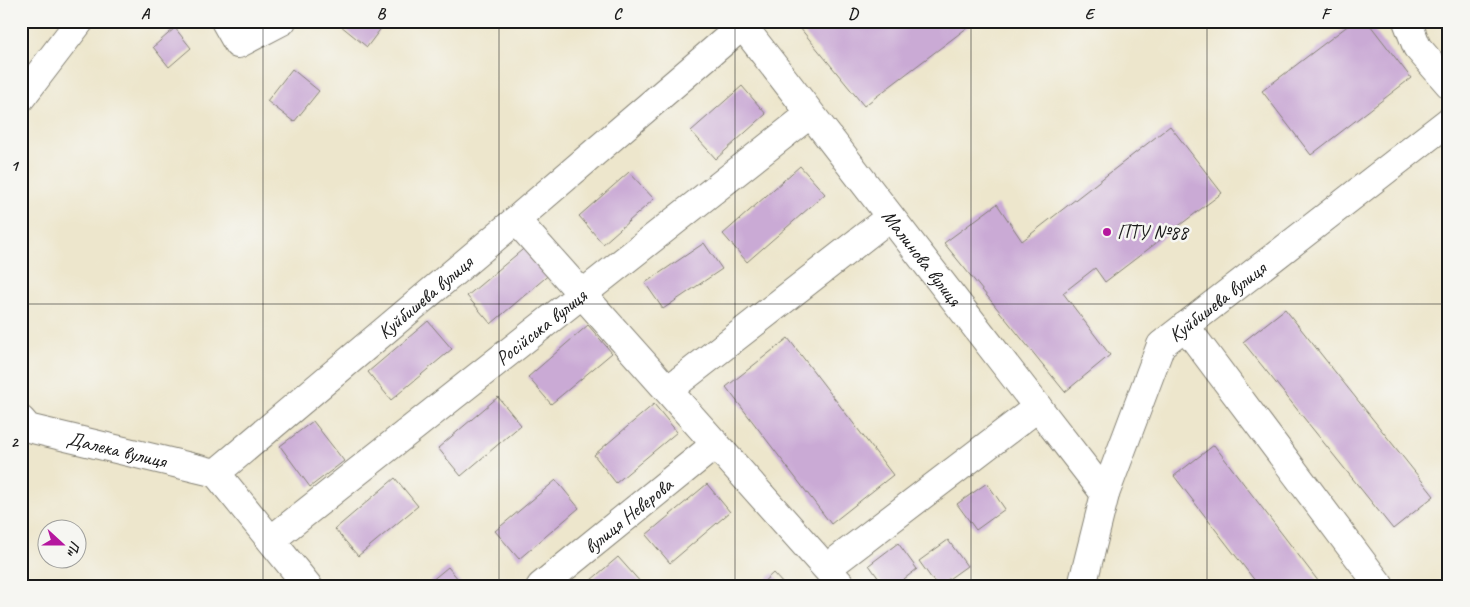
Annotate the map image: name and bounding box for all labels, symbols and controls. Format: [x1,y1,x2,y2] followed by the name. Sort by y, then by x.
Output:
[141,4,151,24] text: A
[377,4,387,24] text: B
[613,4,623,24] text: C
[848,4,859,24] text: D
[1085,4,1096,24] text: E
[1321,4,1332,24] text: F
[10,156,19,176] text: 1
[877,204,968,311] street label: Малинова вулиця
[1117,220,1190,245] place label: ПТУ №88
[1101,226,1113,238] marker: ПТУ №88
[372,248,479,344] street label: Куйбишева вулиця
[1163,254,1272,347] street label: Куйбишева вулиця
[490,282,592,371] street label: Російська вулиця
[65,425,171,474] street label: Далека вулиця
[10,432,19,452] text: 2
[579,471,678,559] street label: вулиця Неверова
[38,520,88,570] north arrow
[63,539,84,559] text: Пн

